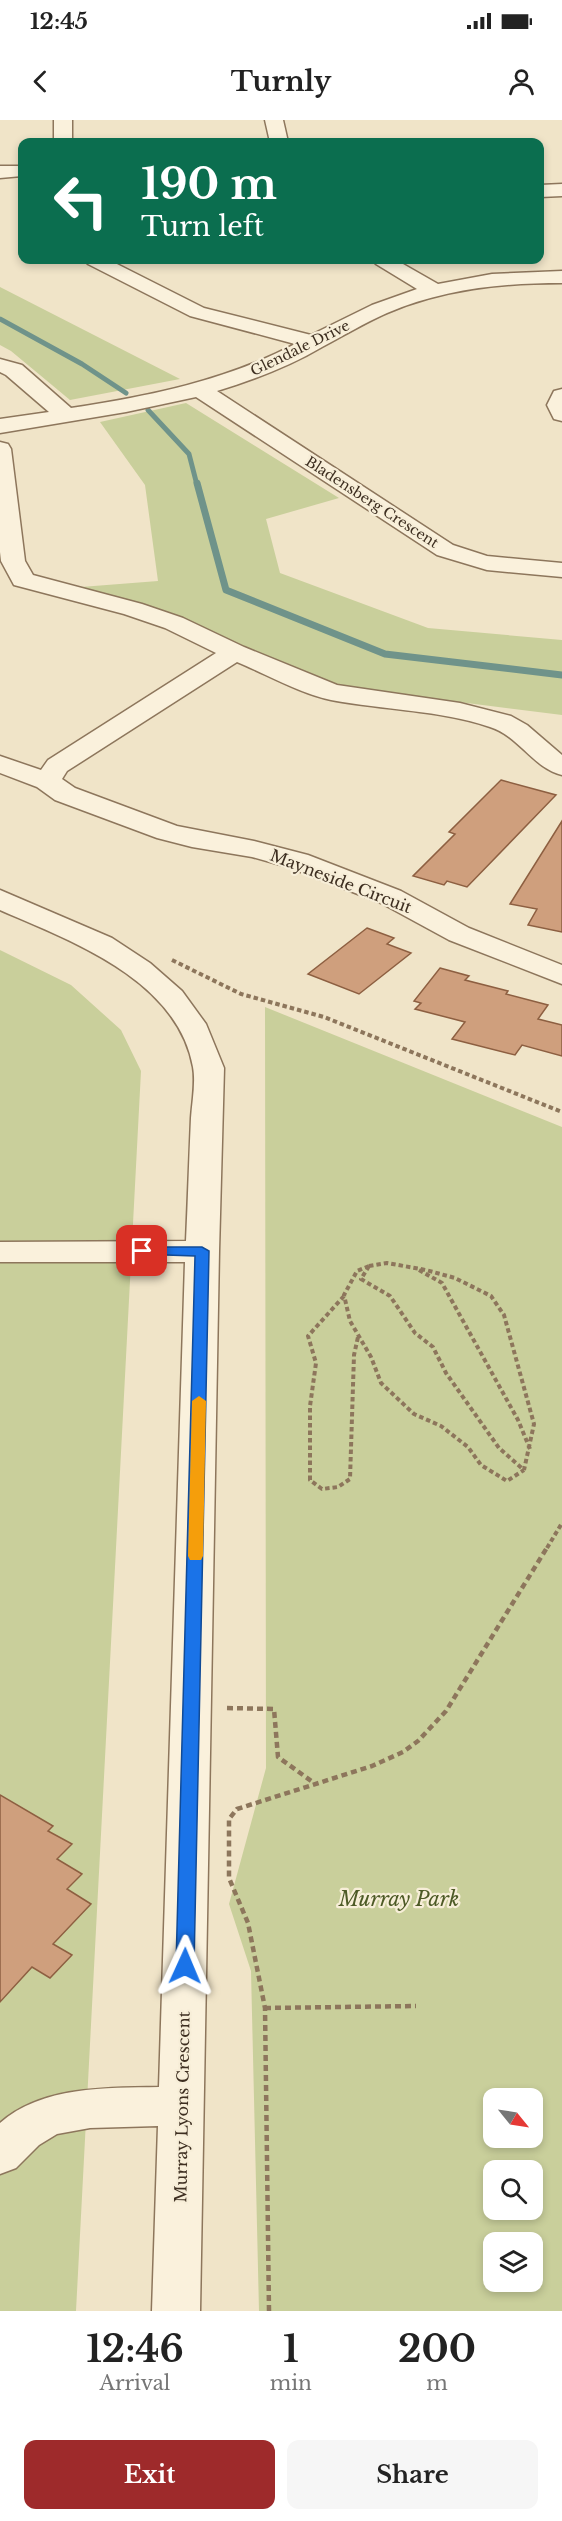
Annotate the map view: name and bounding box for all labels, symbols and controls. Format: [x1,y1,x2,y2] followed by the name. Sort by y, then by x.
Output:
[30,8,88,35] text: 12:45
[24,65,57,98] icon: back
[231,65,331,98] text: Turnly
[505,65,538,98] icon: person
[141,158,277,210] text: 190 m
[42,162,120,240] icon: left
[141,210,264,243] text: Turn left
[247,316,353,380] street label: Glendale Drive
[302,452,443,552] street label: Bladensberg Crescent
[267,845,415,917] street label: Mayneside Circuit
[116,1225,167,1276] pin
[125,1234,158,1267] icon: arrive
[338,1887,459,1911] park label: Murray Park
[153,1934,217,1998] position arrow
[170,2011,194,2203] street label: Murray Lyons Crescent
[483,2088,543,2148] north arrow
[483,2088,543,2292] map controls
[483,2160,543,2220] button: search
[483,2232,543,2292] button: layers
[86,2327,184,2372] text: 12:46
[283,2327,299,2372] text: 1
[398,2327,476,2372] text: 200
[99,2371,170,2395] text: Arrival
[270,2371,312,2395] text: min
[426,2371,448,2395] text: m
[24,2440,275,2509] button: Exit
[287,2440,538,2509] button: Share

